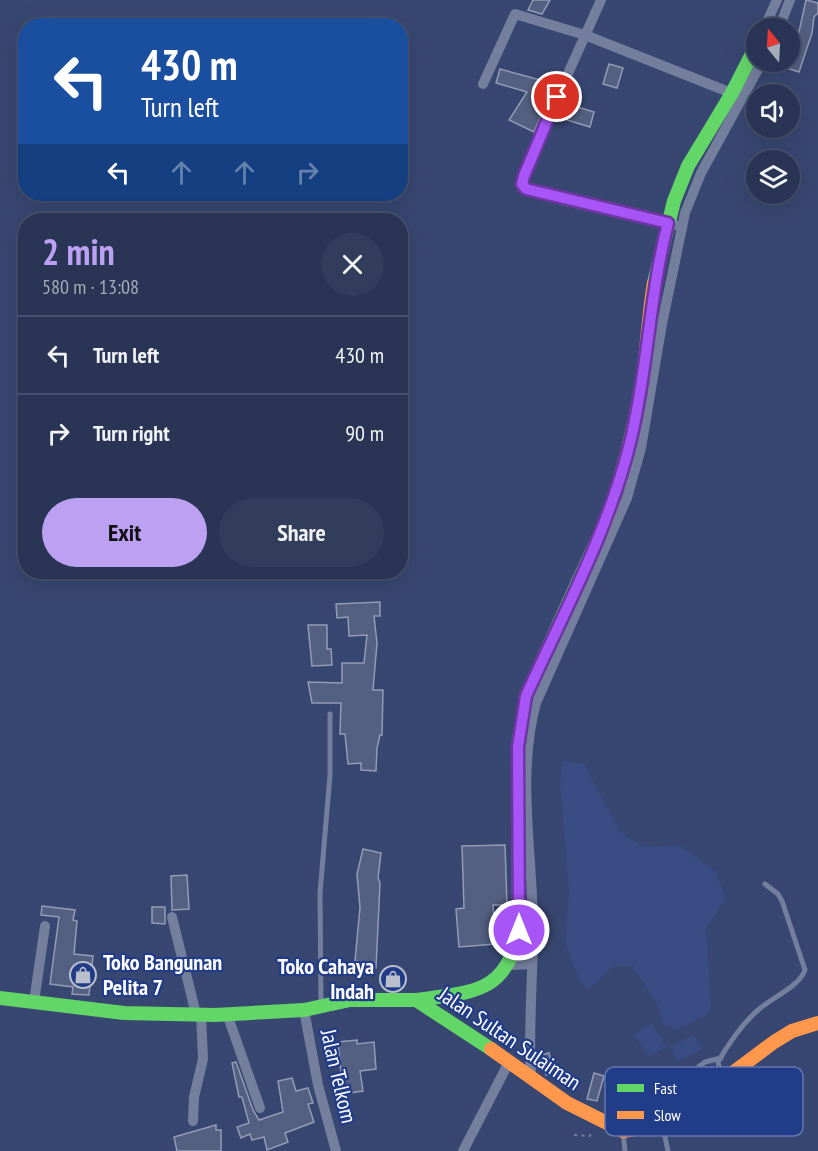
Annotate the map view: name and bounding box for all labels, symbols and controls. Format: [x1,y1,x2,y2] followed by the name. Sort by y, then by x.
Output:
[746,18,800,72] north arrow
[746,18,800,204] map controls
[141,37,238,92] text: 430 m
[42,42,120,120] icon: left
[531,71,582,122] pin
[540,80,573,113] icon: arrive
[746,84,800,138] button: sound
[141,90,219,124] text: Turn left
[746,150,800,204] button: layers
[102,156,135,189] icon: left
[165,156,198,189] icon: ahead
[228,156,261,189] icon: ahead
[291,156,324,189] icon: right
[42,228,115,275] text: 2 min
[321,233,384,296] button: close
[42,274,139,300] text: 580 m · 13:08
[42,339,75,372] icon: left
[93,341,159,369] text: Turn left
[335,341,384,369] text: 430 m
[42,417,75,450] icon: right
[93,419,170,447] text: Turn right
[345,419,384,447] text: 90 m
[42,498,207,567] button: Exit
[219,498,384,567] button: Share
[487,898,551,962] position arrow
[103,948,222,1001] place label: Toko Bangunan Pelita 7
[277,952,374,1005] place label: Toko Cahaya Indah
[68,960,98,990] shop icon: Toko Bangunan Pelita 7
[378,964,408,994] shop icon: Toko Cahaya Indah
[433,979,587,1096] street label: Jalan Sultan Sulaiman
[314,1025,363,1126] street label: Jalan Telkom
[605,1067,803,1136] legend
[654,1078,677,1098] text: Fast
[654,1105,681,1125] text: Slow

